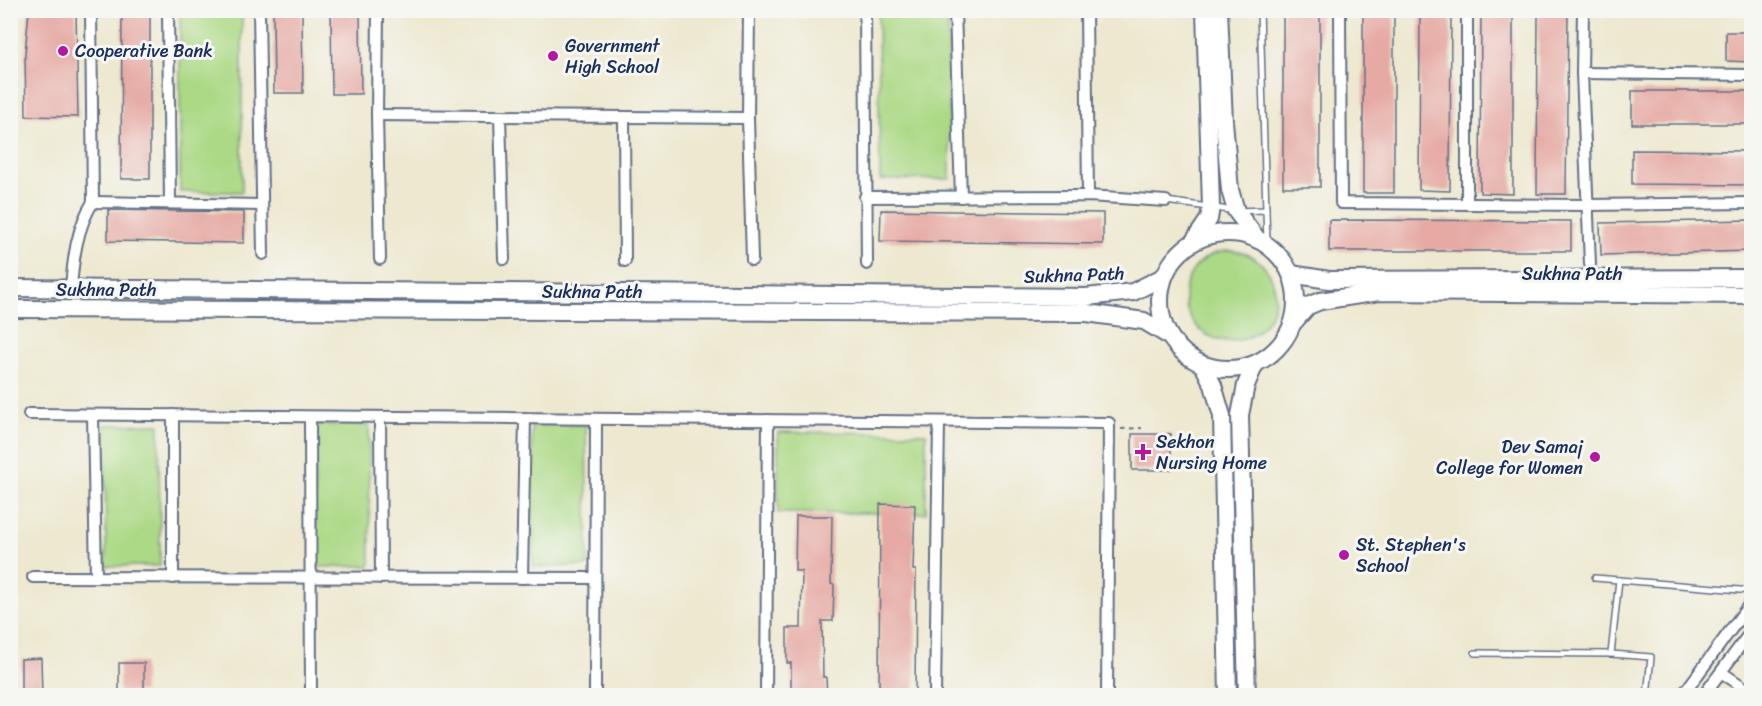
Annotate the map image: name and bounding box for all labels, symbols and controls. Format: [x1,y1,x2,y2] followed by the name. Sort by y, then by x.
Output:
[565,30,660,83] place label: Government High School
[75,35,213,67] place label: Cooperative Bank
[56,44,70,58] marker: Cooperative Bank
[546,49,560,63] marker: Government High School
[1023,257,1125,293] street label: Sukhna Path
[1522,258,1622,290] street label: Sukhna Path
[56,274,156,306] street label: Sukhna Path
[542,276,642,308] street label: Sukhna Path
[1156,426,1267,479] place label: Sekhon Nursing Home
[1436,431,1584,484] place label: Dev Samaj College for Women
[1134,443,1152,461] marker: Sekhon Nursing Home
[1588,450,1602,464] marker: Dev Samaj College for Women
[1356,529,1466,582] place label: St. Stephen's School
[1337,548,1351,562] marker: St. Stephen's School

